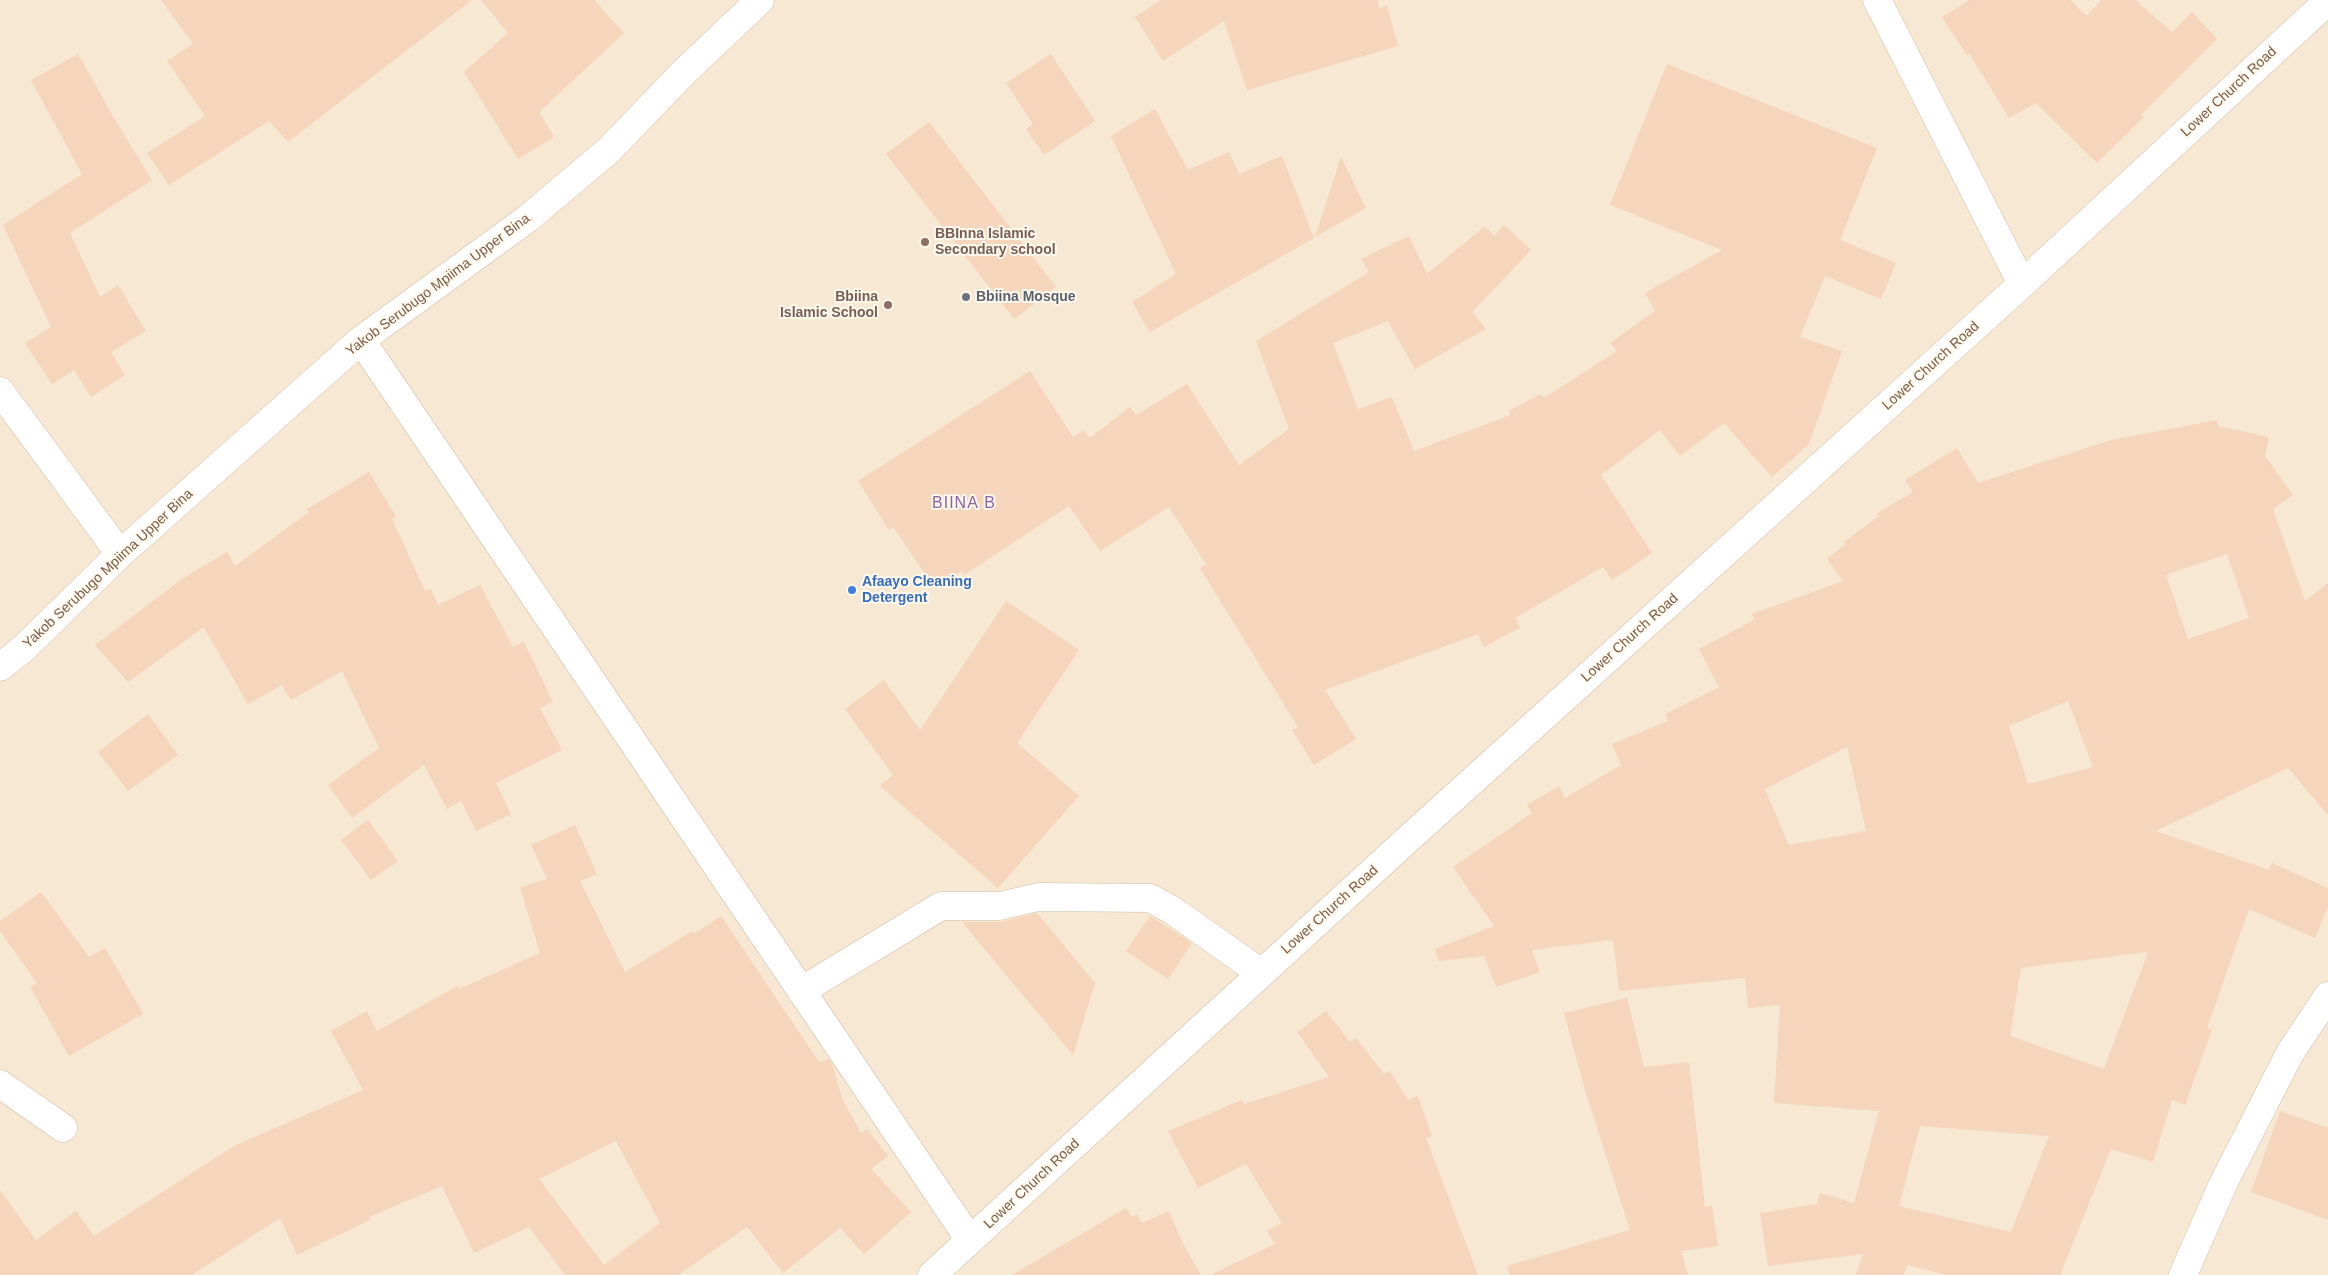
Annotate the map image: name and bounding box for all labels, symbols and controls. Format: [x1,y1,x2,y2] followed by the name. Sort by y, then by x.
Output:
[2178,43,2280,141] street label: Lower Church Road
[343,210,533,360] street label: Yakob Serubugo Mpiima Upper Bina
[935,226,1056,258] place label: BBInna Islamic Secondary school
[919,236,931,248] marker: BBInna Islamic Secondary school
[780,289,878,322] place label: Bbiina Islamic School
[976,289,1076,305] place label: Bbiina Mosque
[960,291,972,303] marker: Bbiina Mosque
[882,299,894,311] marker: Bbiina Islamic School
[1879,318,1983,414] street label: Lower Church Road
[20,486,196,652] street label: Yakob Serubugo Mpiima Upper Bina
[931,494,997,514] district label: BIINA B
[862,574,972,606] place label: Afaayo Cleaning Detergent
[846,584,858,596] marker: Afaayo Cleaning Detergent
[1578,590,1682,686] street label: Lower Church Road
[1278,862,1382,958] street label: Lower Church Road
[981,1135,1083,1233] street label: Lower Church Road

